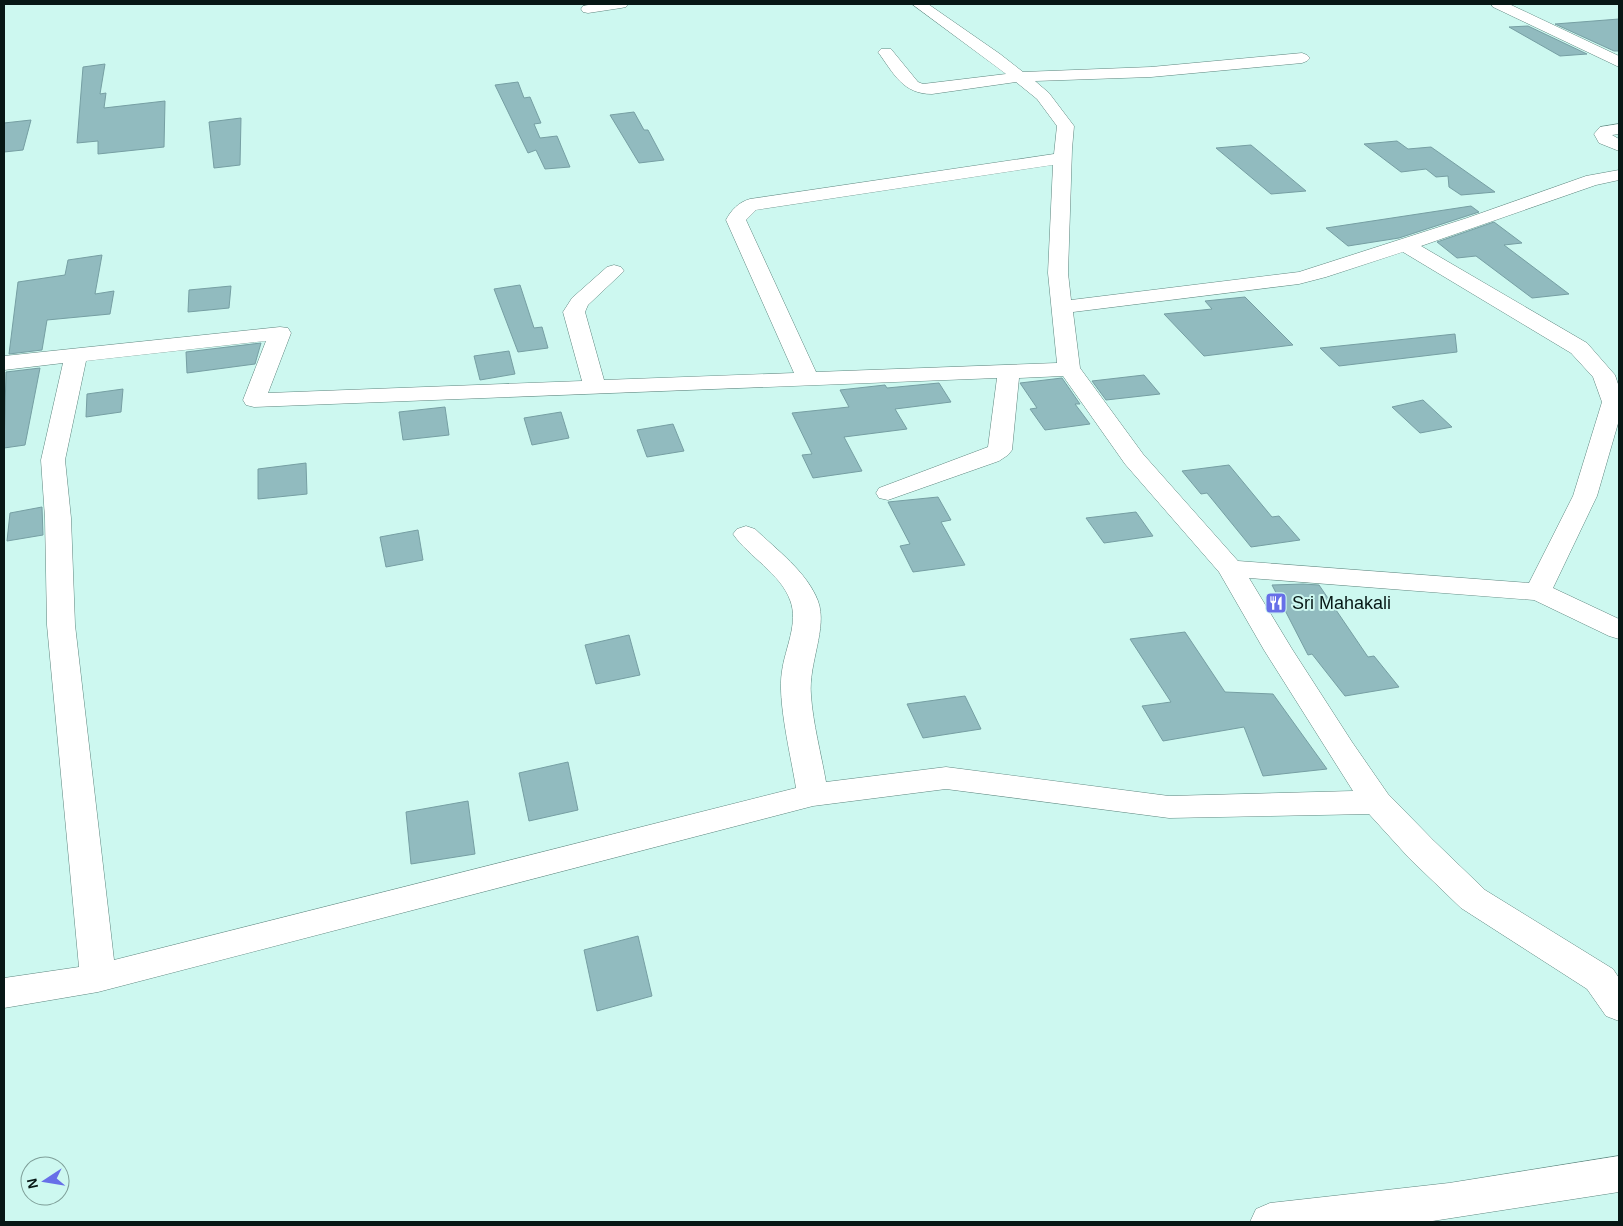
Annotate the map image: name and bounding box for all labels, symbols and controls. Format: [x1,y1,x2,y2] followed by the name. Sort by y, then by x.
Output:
[1264,591,1288,615] restaurant icon: Sri Mahakali
[1292,593,1391,613] place label: Sri Mahakali
[20,1156,70,1206] north arrow
[23,1177,41,1190] text: N

